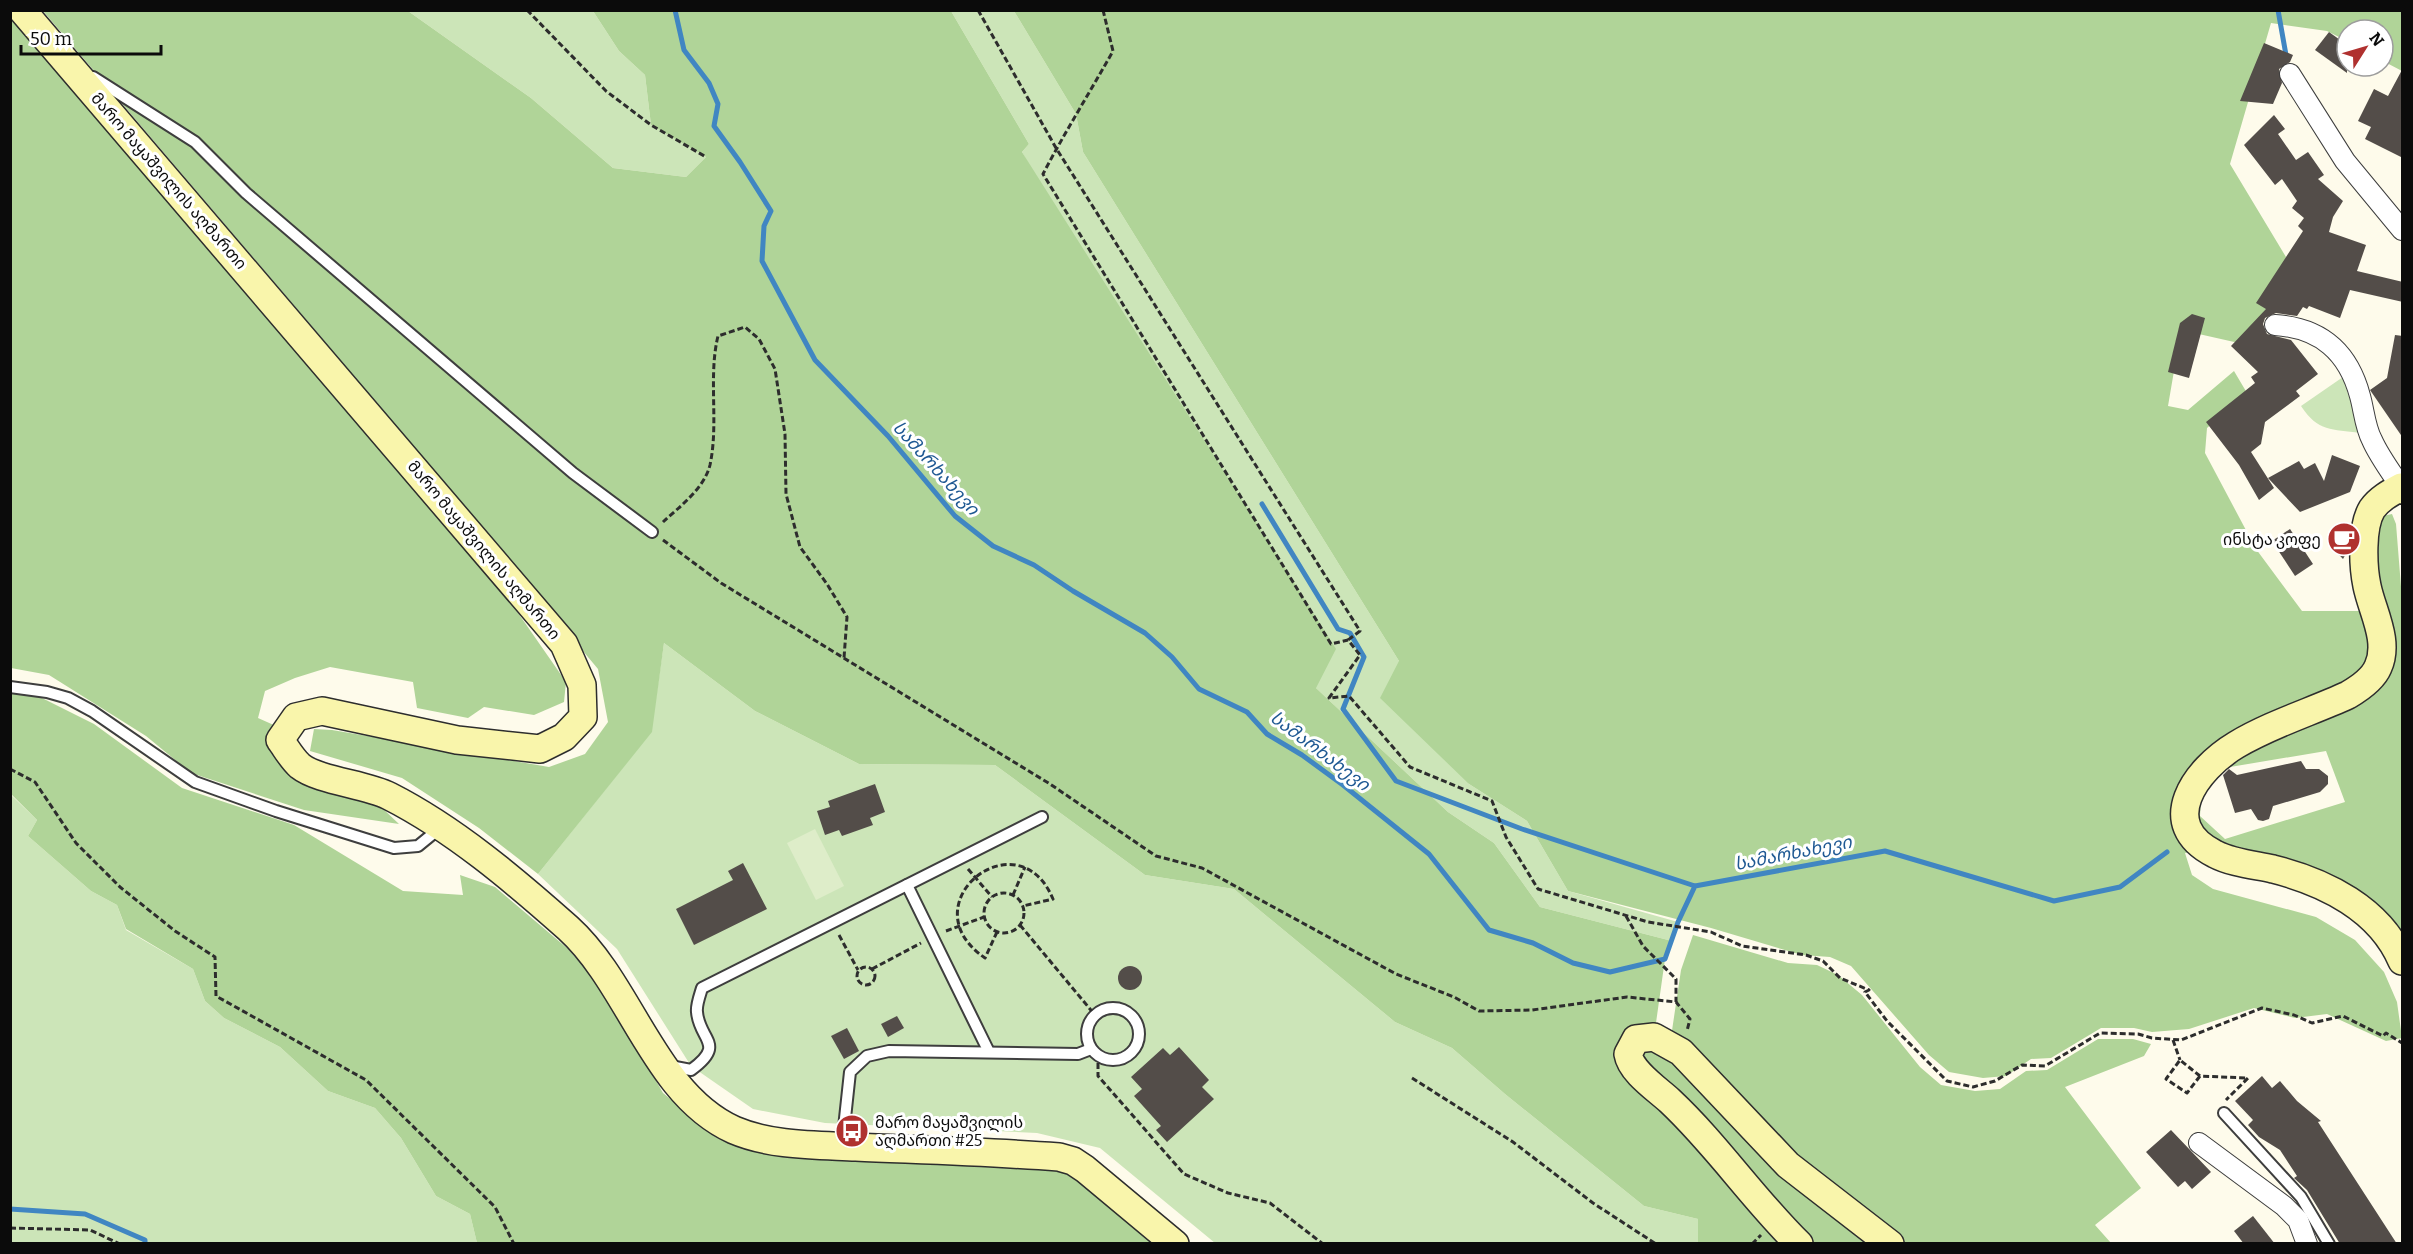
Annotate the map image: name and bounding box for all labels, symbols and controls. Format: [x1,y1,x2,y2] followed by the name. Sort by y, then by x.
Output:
[21,18,160,56] scale bar
[2335,18,2395,78] north arrow
[30,28,72,50] text: 50 m
[2365,29,2388,50] text: N
[86,89,251,274] street label: მარო მაყაშვილის აღმართი
[888,417,984,520] water label: სამარხახევი
[403,457,564,644] street label: მარო მაყაშვილის აღმართი
[2326,521,2362,557] cafe icon: ინსტა კოფე
[2223,530,2321,549] place label: ინსტა კოფე
[1266,707,1375,796] water label: სამარხახევი
[1733,831,1854,875] water label: სამარხახევი
[834,1113,870,1149] bus stop icon: მარო მაყაშვილის აღმართი #25
[875,1113,1023,1150] place label: მარო მაყაშვილის აღმართი #25

